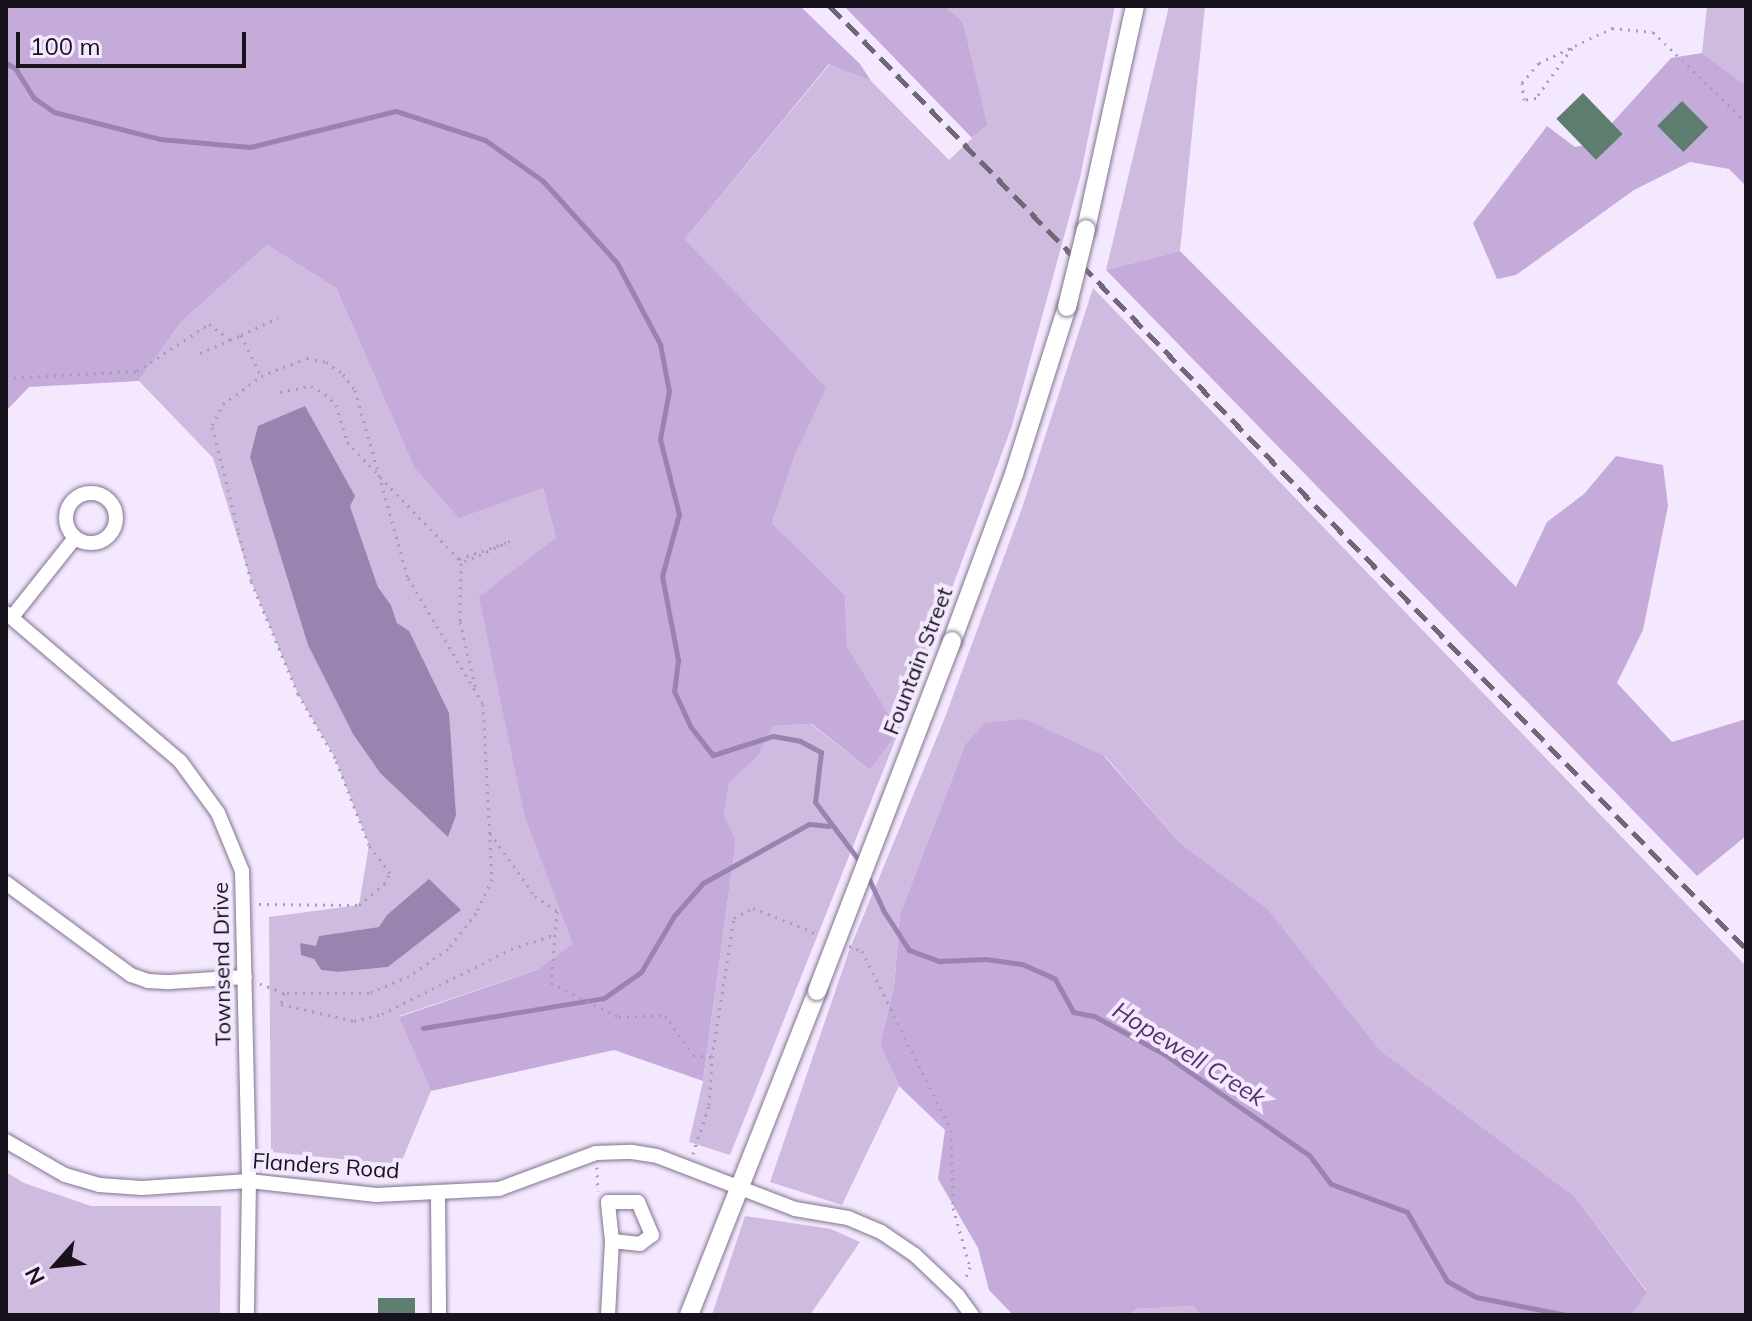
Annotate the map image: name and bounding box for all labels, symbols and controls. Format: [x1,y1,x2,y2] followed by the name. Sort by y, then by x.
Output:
[20,16,250,66] scale bar
[30,31,101,61] text: 100 m
[878,584,958,738] street label: Fountain Street
[207,882,237,1046] street label: Townsend Drive
[1107,996,1271,1112] water label: Hopewell Creek
[252,1148,400,1184] street label: Flanders Road
[16,1225,96,1305] north arrow
[18,1262,51,1290] text: N

